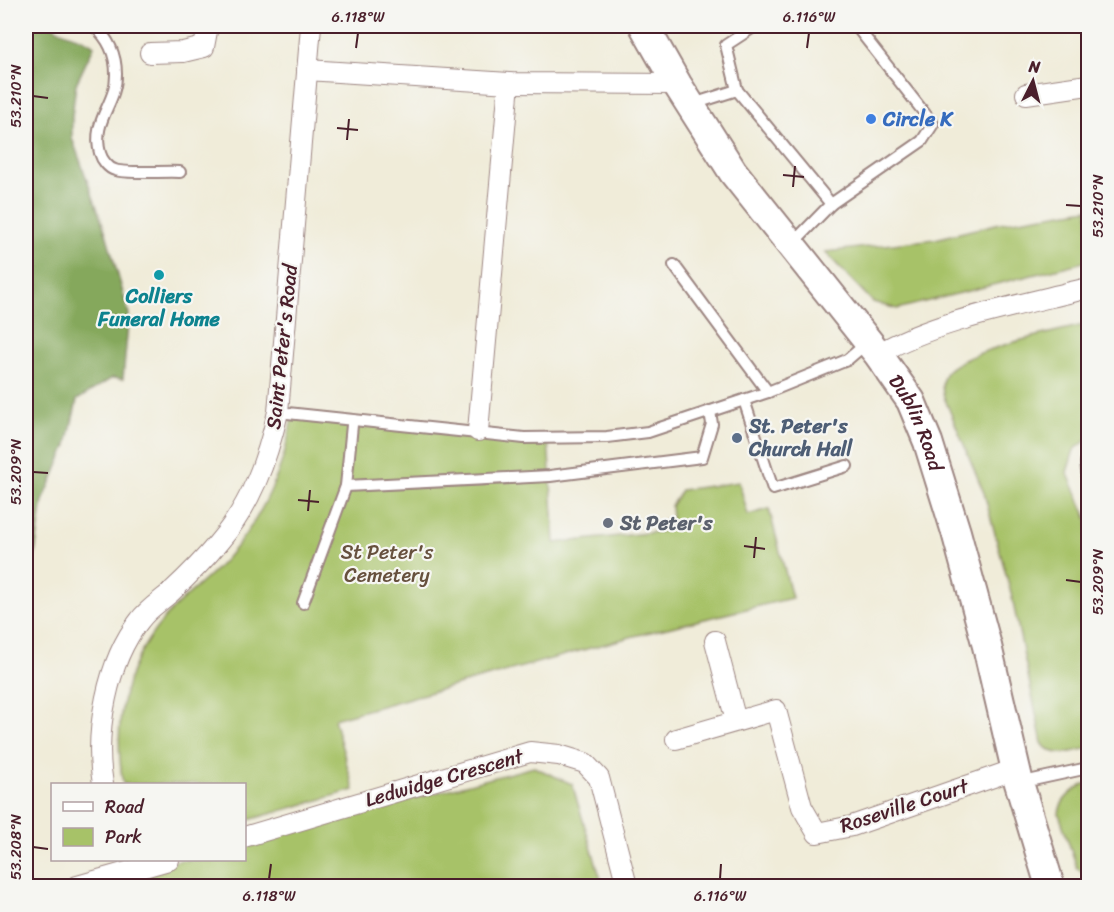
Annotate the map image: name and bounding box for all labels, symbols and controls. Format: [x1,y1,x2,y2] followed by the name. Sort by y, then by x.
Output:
[332,4,385,30] text: 6.118°W
[783,4,836,30] text: 6.116°W
[1003,51,1063,111] north arrow
[1026,51,1042,82] text: N
[3,64,29,128] text: 53.210°N
[882,102,954,137] place label: Circle K
[864,112,878,126] marker: Circle K
[1085,174,1111,238] text: 53.210°N
[256,261,308,431] street label: Saint Peter's Road
[152,268,166,282] marker: Colliers Funeral Home
[97,279,221,337] place label: Colliers Funeral Home
[879,366,954,477] street label: Dublin Road
[748,409,853,467] place label: St. Peter's Church Hall
[730,431,744,445] marker: St. Peter's Church Hall
[3,438,29,505] text: 53.209°N
[619,506,713,541] place label: St Peter's
[601,516,615,530] marker: St Peter's
[341,535,434,593] park label: St Peter's Cemetery
[1085,548,1111,615] text: 53.209°N
[361,738,528,817] street label: Ledwidge Crescent
[835,769,974,843] street label: Roseville Court
[51,783,246,861] legend
[105,791,145,823] text: Road
[3,813,29,880] text: 53.208°N
[105,821,142,853] text: Park
[243,883,296,909] text: 6.118°W
[694,883,747,909] text: 6.116°W

